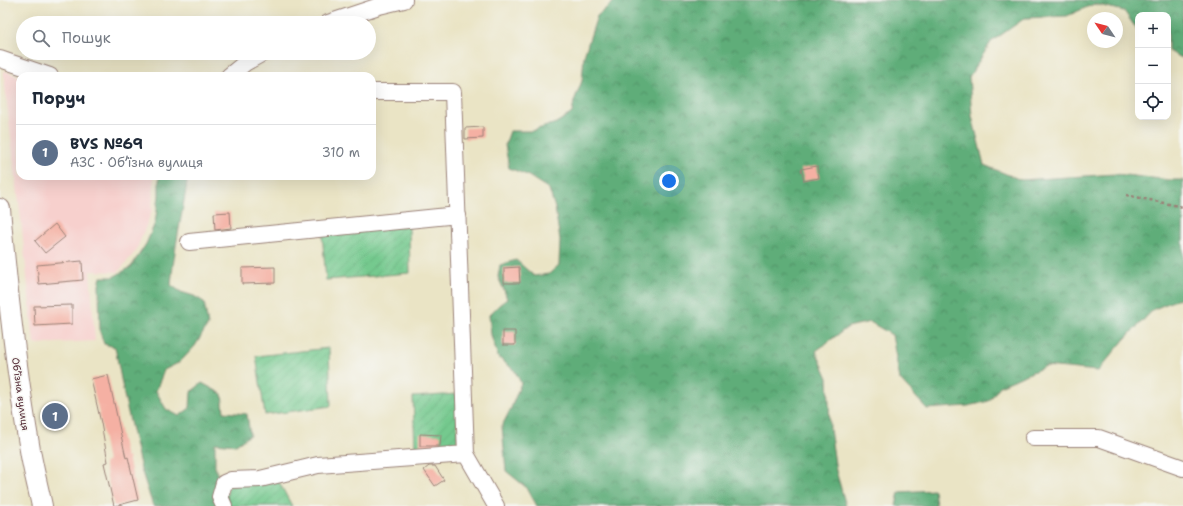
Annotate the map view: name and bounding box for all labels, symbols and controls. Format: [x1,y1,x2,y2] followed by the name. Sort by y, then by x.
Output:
[1087,12,1123,48] north arrow
[1135,12,1171,120] map controls
[1135,12,1171,48] button: +
[16,16,376,60] search box
[30,27,52,49] icon: search
[62,28,111,48] text: Пошук
[1135,48,1171,84] button: −
[1135,84,1171,120] button: locate
[32,87,85,109] text: Поруч
[70,134,143,154] text: BVS №69
[42,144,48,161] text: 1
[322,144,360,161] text: 310 m
[70,154,203,171] text: АЗС · Обʼїзна вулиця
[659,171,679,191] your location
[9,357,32,431] street label: Обʼїзна вулиця
[42,401,68,431] pin: 1

